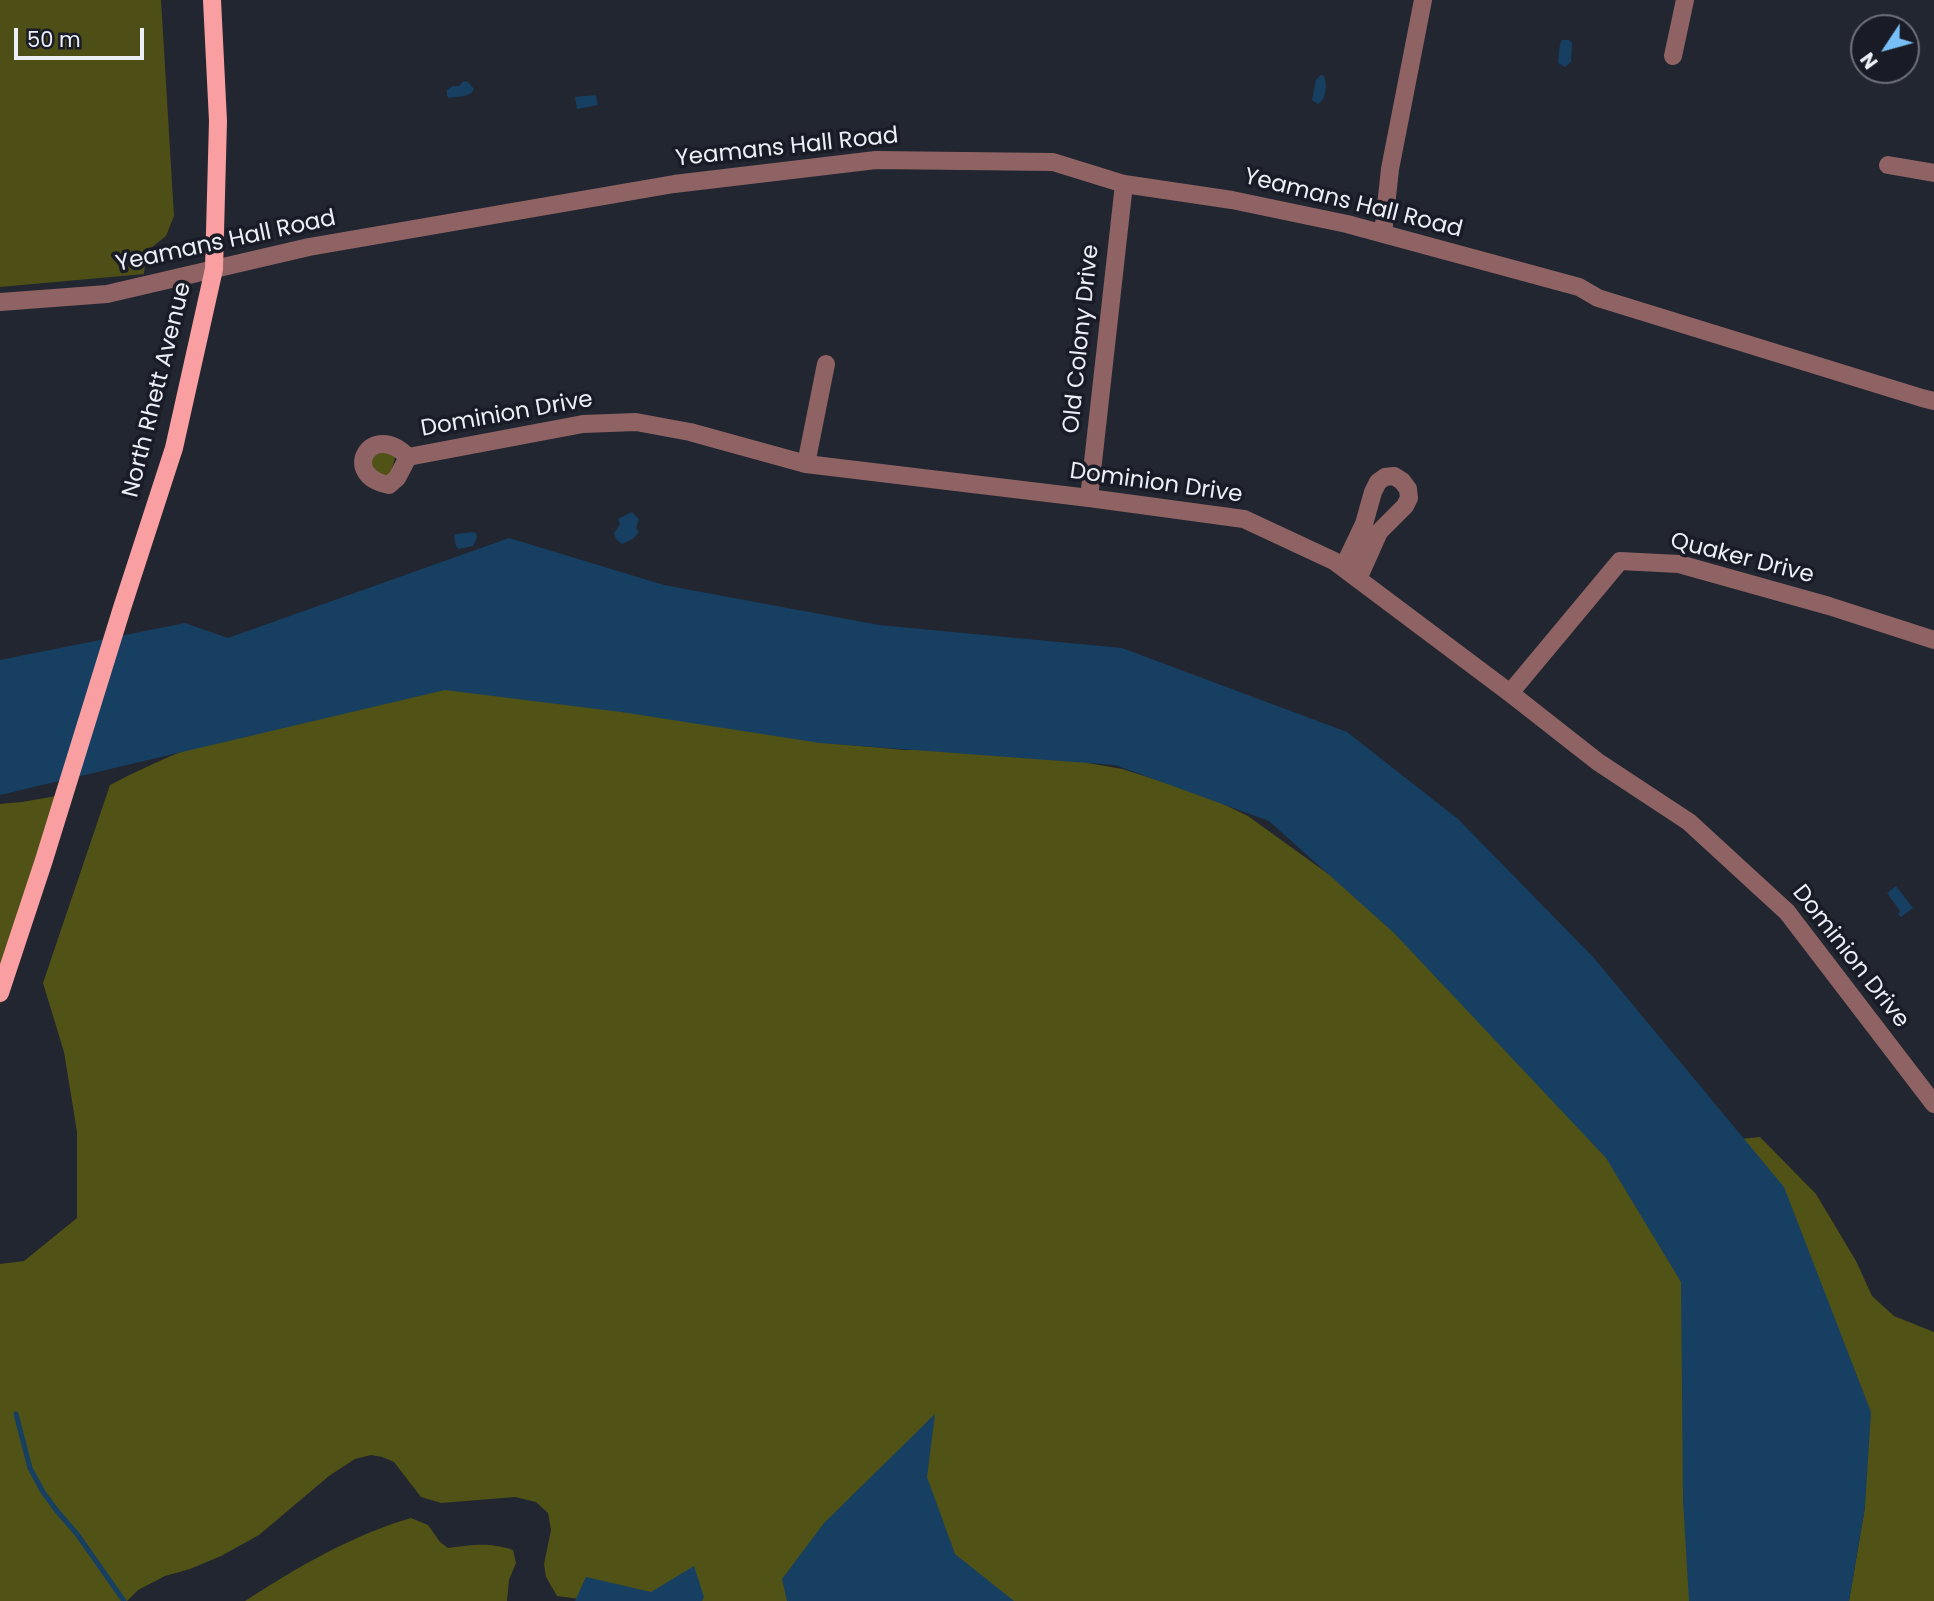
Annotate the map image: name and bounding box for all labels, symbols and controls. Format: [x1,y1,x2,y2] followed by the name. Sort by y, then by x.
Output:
[18,14,147,58] scale bar
[1850,14,1920,84] north arrow
[27,25,81,54] text: 50 m
[1854,47,1884,74] text: N
[674,123,900,173] street label: Yeamans Hall Road
[1241,164,1465,244] street label: Yeamans Hall Road
[114,205,338,279] street label: Yeamans Hall Road
[1058,243,1106,435] street label: Old Colony Drive
[118,279,198,501] street label: North Rhett Avenue
[419,386,595,444] street label: Dominion Drive
[1068,458,1244,510] street label: Dominion Drive
[1667,528,1817,590] street label: Quaker Drive
[1786,880,1914,1034] street label: Dominion Drive

